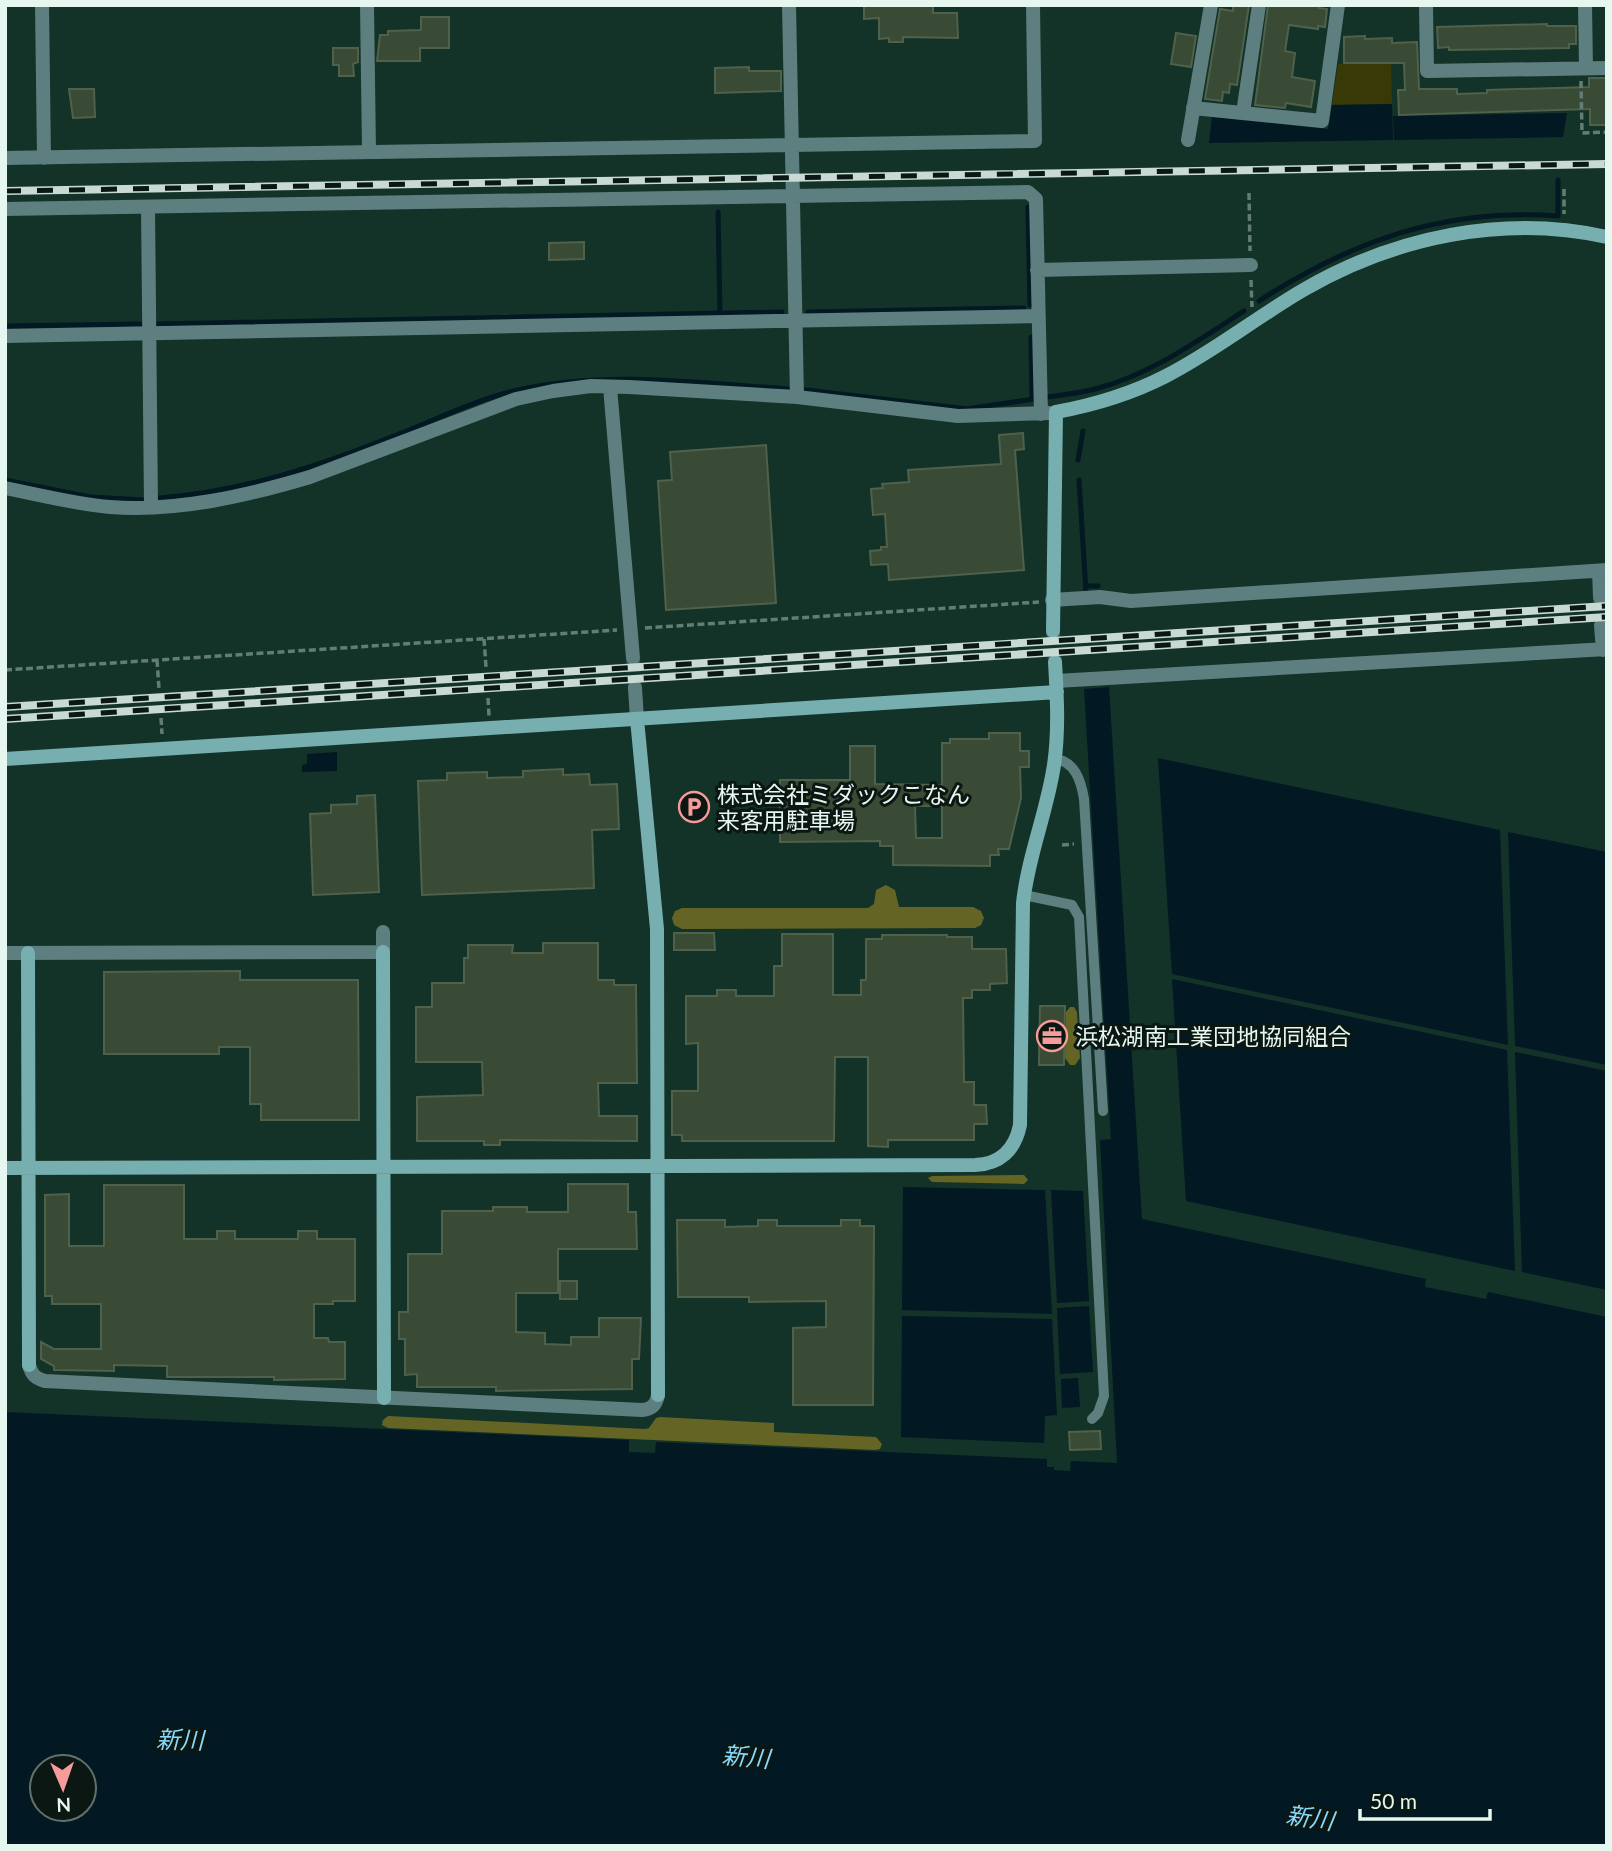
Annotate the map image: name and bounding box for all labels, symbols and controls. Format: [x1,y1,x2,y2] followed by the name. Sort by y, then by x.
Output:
[717,780,970,834] place label: 株式会社ミダックこなん 来客用駐車場
[677,790,711,824] parking icon: 株式会社ミダックこなん 来客用駐車場
[1035,1019,1069,1053] office icon: 浜松湖南工業団地協同組合
[1075,1022,1351,1050] place label: 浜松湖南工業団地協同組合
[156,1724,207,1754] water label: 新川
[721,1739,774,1773] water label: 新川
[28,1753,98,1823] north arrow
[1360,1778,1490,1822] scale bar
[1370,1788,1417,1813] text: 50 m
[56,1794,71,1817] text: N
[1284,1799,1339,1835] water label: 新川

